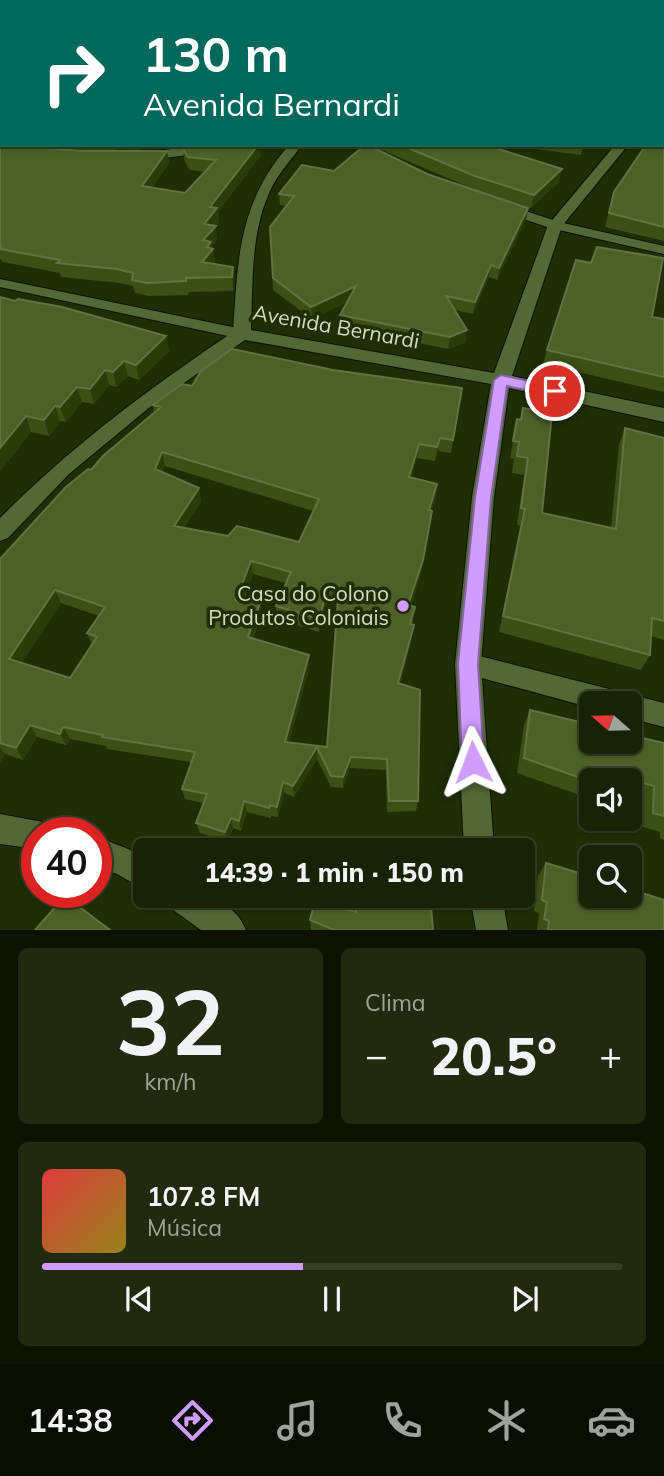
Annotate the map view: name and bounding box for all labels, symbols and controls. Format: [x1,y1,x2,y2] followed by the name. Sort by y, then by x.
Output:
[143,23,289,84] text: 130 m
[28,28,119,119] icon: right
[143,84,400,124] text: Avenida Bernardi
[251,299,421,353] street label: Avenida Bernardi
[525,361,585,421] pin
[536,372,574,410] icon: arrive
[208,580,389,630] place label: Casa do Colono Produtos Coloniais
[395,598,411,614] marker: Casa do Colono Produtos Coloniais
[579,691,642,754] north arrow
[579,691,642,908] map controls
[436,725,510,799] position arrow
[579,768,642,831] button: sound
[21,817,112,908] speed limit sign: 40
[579,845,642,908] button: search
[204,856,464,889] text: 14:39 · 1 min · 150 m
[116,964,225,1078] text: 32
[365,988,426,1017] text: Clima
[430,1023,557,1088] text: 20.5°
[365,1031,388,1079] text: −
[599,1031,622,1079] text: +
[144,1067,197,1096] text: km/h
[147,1180,260,1213] text: 107.8 FM
[147,1213,222,1242] text: Música
[120,1280,158,1318] icon: previous
[313,1280,351,1318] icon: pause
[506,1280,544,1318] icon: next
[168,1396,217,1445] icon: directions
[273,1396,322,1445] icon: music
[378,1396,427,1445] icon: phone
[482,1396,531,1445] icon: climate
[587,1396,636,1445] icon: car
[28,1400,113,1440] text: 14:38

